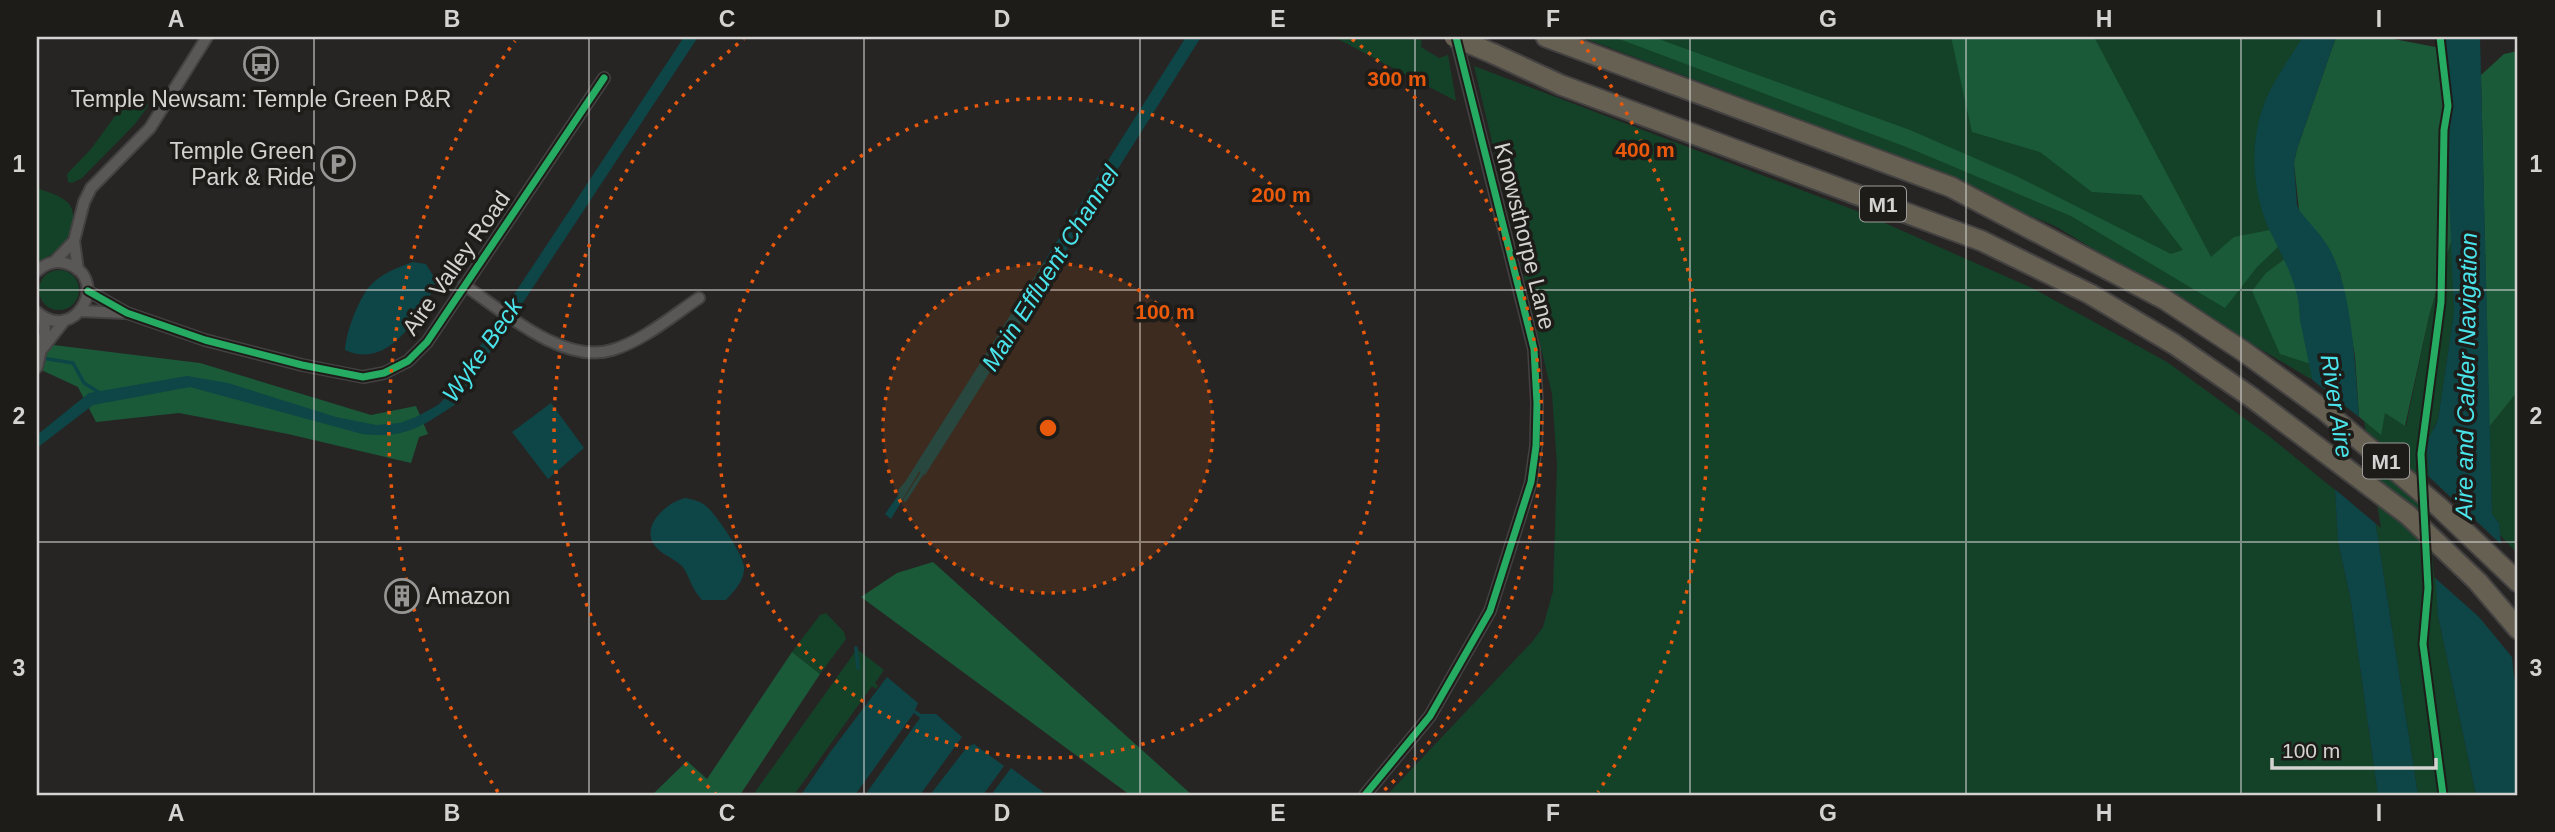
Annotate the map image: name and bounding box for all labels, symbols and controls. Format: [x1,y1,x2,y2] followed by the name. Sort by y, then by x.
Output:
[168,6,184,32] text: A
[444,6,460,32] text: B
[719,6,735,32] text: C
[994,6,1010,32] text: D
[1270,6,1286,32] text: E
[1546,6,1560,32] text: F
[1819,6,1837,32] text: G
[2096,6,2112,32] text: H
[2376,6,2382,32] text: I
[242,45,280,83] bus stop icon: Temple Newsam: Temple Green P&R
[1367,67,1427,90] text: 300 m
[71,86,451,112] place label: Temple Newsam: Temple Green P&R
[170,138,314,190] place label: Temple Green Park & Ride
[1615,138,1675,161] text: 400 m
[1489,140,1561,332] street label: Knowsthorpe Lane
[319,145,357,183] parking icon: Temple Green Park & Ride
[13,151,26,177] text: 1
[2530,151,2543,177] text: 1
[976,160,1124,375] water label: Main Effluent Channel
[1251,183,1311,206] text: 200 m
[397,186,515,340] street label: Aire Valley Road
[1860,186,1906,222] road number: M1
[2450,232,2482,522] water label: Aire and Calder Navigation
[437,291,529,407] water label: Wyke Beck
[1135,300,1195,323] text: 100 m
[2315,352,2359,460] water label: River Aire
[13,403,25,429] text: 2
[2530,403,2542,429] text: 2
[1036,416,1060,440] centre of rings
[2363,444,2409,478] road number: M1
[383,577,421,615] building icon: Amazon
[426,583,510,609] place label: Amazon
[13,655,25,681] text: 3
[2530,655,2542,681] text: 3
[2272,727,2436,771] scale bar
[2282,739,2340,762] text: 100 m
[168,800,184,826] text: A
[444,800,460,826] text: B
[719,800,735,826] text: C
[994,800,1010,826] text: D
[1270,800,1286,826] text: E
[1546,800,1560,826] text: F
[1819,800,1837,826] text: G
[2096,800,2112,826] text: H
[2376,800,2382,826] text: I

